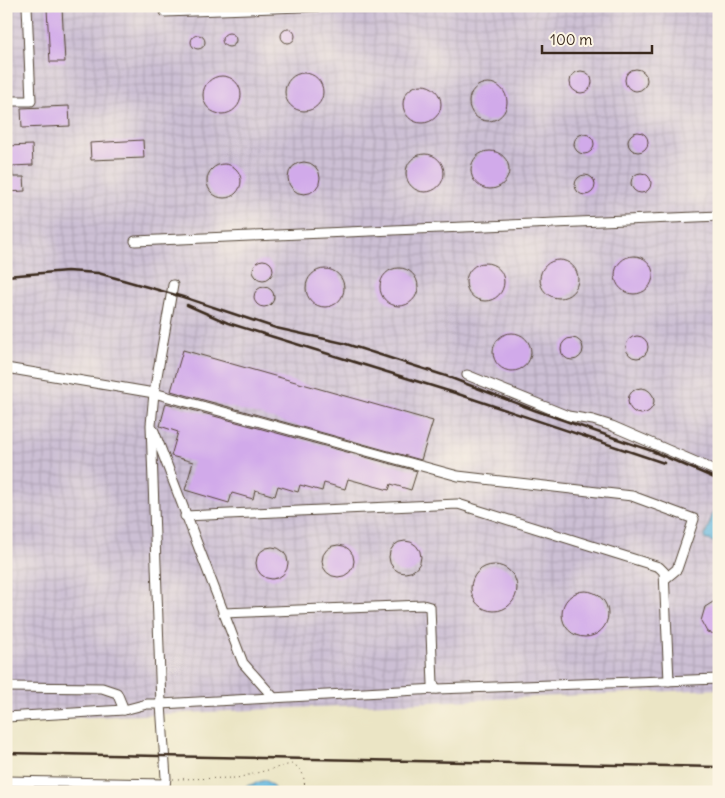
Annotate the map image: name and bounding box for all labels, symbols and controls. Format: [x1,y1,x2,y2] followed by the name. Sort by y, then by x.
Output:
[542,22,652,54] scale bar
[550,30,592,49] text: 100 m

